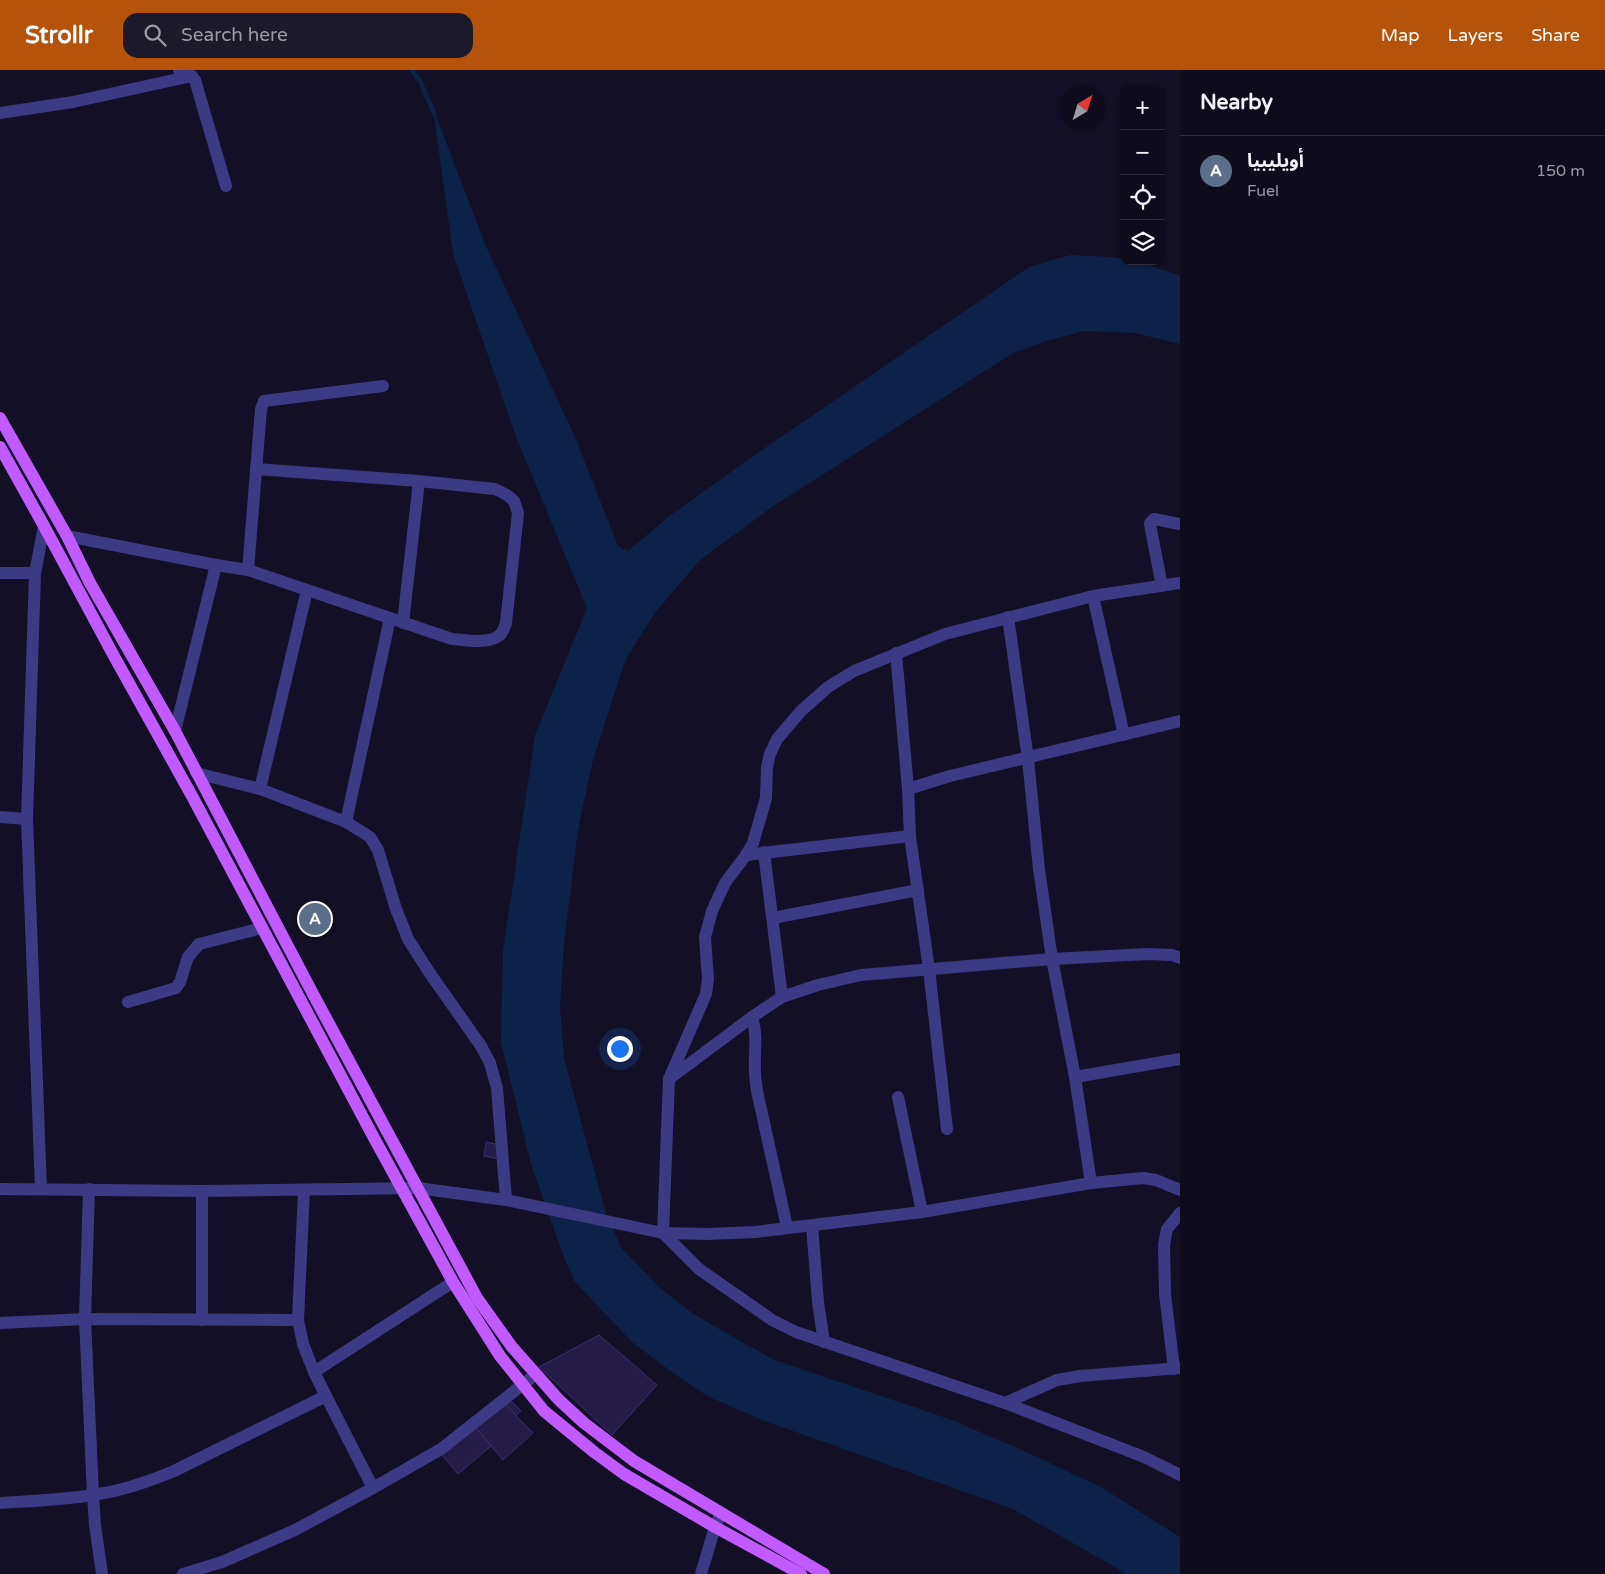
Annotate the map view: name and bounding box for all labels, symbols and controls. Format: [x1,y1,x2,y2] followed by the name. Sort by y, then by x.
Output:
[123,13,473,58] search box
[25,21,93,50] text: Strollr
[141,21,169,49] icon: search
[181,24,288,46] text: Search here
[1381,24,1420,46] text: Map
[1448,24,1503,46] text: Layers
[1531,24,1580,46] text: Share
[1060,85,1105,130] north arrow
[1120,85,1165,265] map controls
[1120,85,1165,130] button: +
[1200,90,1273,115] text: Nearby
[1120,130,1165,175] button: −
[1247,150,1304,172] text: أويليبيا
[1210,161,1222,181] text: A
[1536,161,1585,181] text: 150 m
[1120,175,1165,220] button: locate
[1247,181,1279,201] text: Fuel
[1120,220,1165,265] button: layers
[299,900,331,938] pin: A
[607,1036,633,1062] your location

